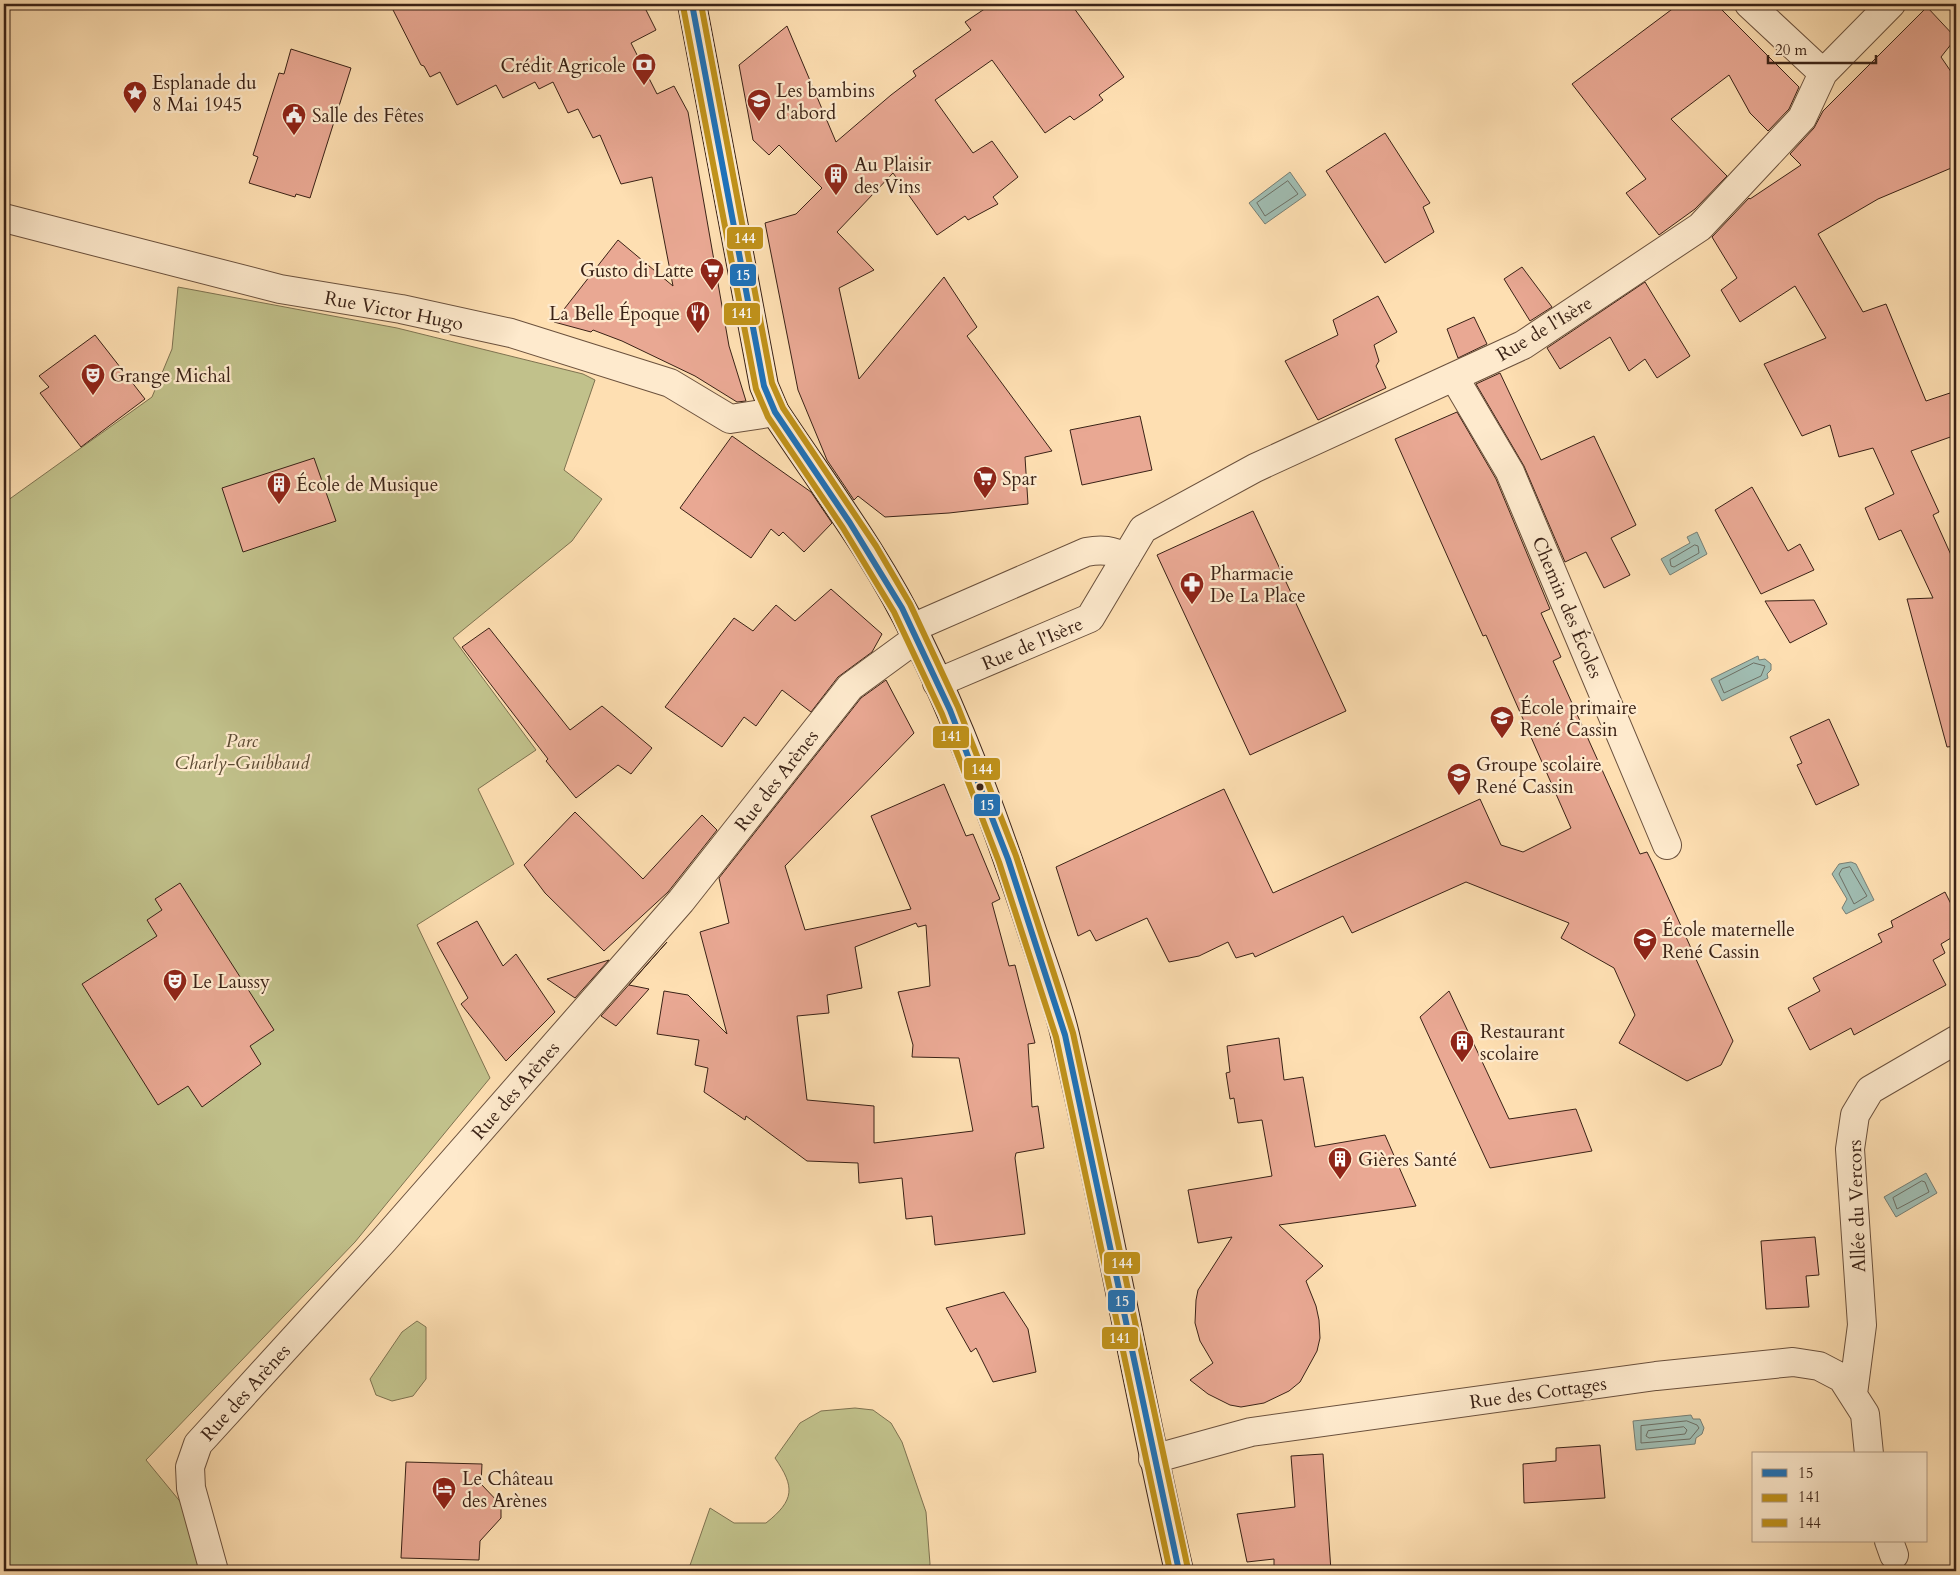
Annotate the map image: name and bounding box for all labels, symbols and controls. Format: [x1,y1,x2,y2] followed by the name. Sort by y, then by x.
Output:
[1768,32,1875,64] scale bar
[1775,40,1807,60] text: 20 m
[631,52,657,86] bank icon: Crédit Agricole
[501,53,626,79] place label: Crédit Agricole
[152,70,257,118] place label: Esplanade du 8 Mai 1945
[776,78,875,126] place label: Les bambins d'abord
[122,80,148,114] place icon: Esplanade du 8 Mai 1945
[746,88,772,122] school or university icon: Les bambins d'abord
[281,102,307,136] public building icon: Salle des Fêtes
[312,103,424,129] place label: Salle des Fêtes
[854,152,931,200] place label: Au Plaisir des Vins
[823,162,849,196] building icon: Au Plaisir des Vins
[726,226,764,250] line badge: 144
[734,229,756,248] text: 144
[699,257,725,291] supermarket icon: Gusto di Latte
[580,258,694,284] place label: Gusto di Latte
[729,263,757,287] line badge: 15
[736,266,750,285] text: 15
[322,285,465,337] street label: Rue Victor Hugo
[1492,290,1597,368] street label: Rue de l'Isère
[685,300,711,334] restaurant icon: La Belle Époque
[549,301,680,327] place label: La Belle Époque
[723,302,761,326] line badge: 141
[731,304,753,323] text: 141
[80,362,106,396] theatre icon: Grange Michal
[110,363,231,389] place label: Grange Michal
[972,465,998,499] supermarket icon: Spar
[1002,466,1037,492] place label: Spar
[266,471,292,505] building icon: École de Musique
[296,472,438,498] place label: École de Musique
[1525,533,1609,682] street label: Chemin des Écoles
[1210,561,1306,609] place label: Pharmacie De La Place
[1179,571,1205,605] pharmacy icon: Pharmacie De La Place
[978,611,1087,677] street label: Rue de l'Isère
[1520,695,1637,743] place label: École primaire René Cassin
[1489,705,1515,739] school or university icon: École primaire René Cassin
[729,724,825,837] street label: Rue des Arènes
[932,725,970,749] line badge: 141
[940,727,962,746] text: 141
[175,728,310,776] park label: Parc Charly-Guibbaud
[1476,752,1602,800] place label: Groupe scolaire René Cassin
[963,757,1001,781] line badge: 144
[971,760,993,779] text: 144
[1446,762,1472,796] school or university icon: Groupe scolaire René Cassin
[975,782,985,792] unlabelled marker
[973,793,1001,817] line badge: 15
[980,796,994,815] text: 15
[1662,917,1795,965] place label: École maternelle René Cassin
[1632,927,1658,961] school or university icon: École maternelle René Cassin
[162,968,188,1002] theatre icon: Le Laussy
[192,969,270,995] place label: Le Laussy
[1480,1019,1565,1067] place label: Restaurant scolaire
[1449,1029,1475,1063] building icon: Restaurant scolaire
[466,1036,566,1145] street label: Rue des Arènes
[1842,1139,1872,1273] street label: Allée du Vercors
[1327,1146,1353,1180] building icon: Gières Santé
[1358,1147,1457,1173] place label: Gières Santé
[1103,1251,1141,1275] line badge: 144
[1111,1254,1133,1273] text: 144
[1107,1289,1136,1313] line badge: 15
[1115,1292,1129,1311] text: 15
[1101,1326,1139,1350] line badge: 141
[1109,1329,1131,1348] text: 141
[195,1338,296,1447] street label: Rue des Arènes
[1468,1371,1608,1415] street label: Rue des Cottages
[1752,1452,1928,1542] legend
[1798,1463,1813,1483] text: 15
[462,1466,554,1514] place label: Le Château des Arènes
[431,1476,457,1510] hotel icon: Le Château des Arènes
[1798,1487,1821,1507] text: 141
[1798,1513,1821,1533] text: 144

